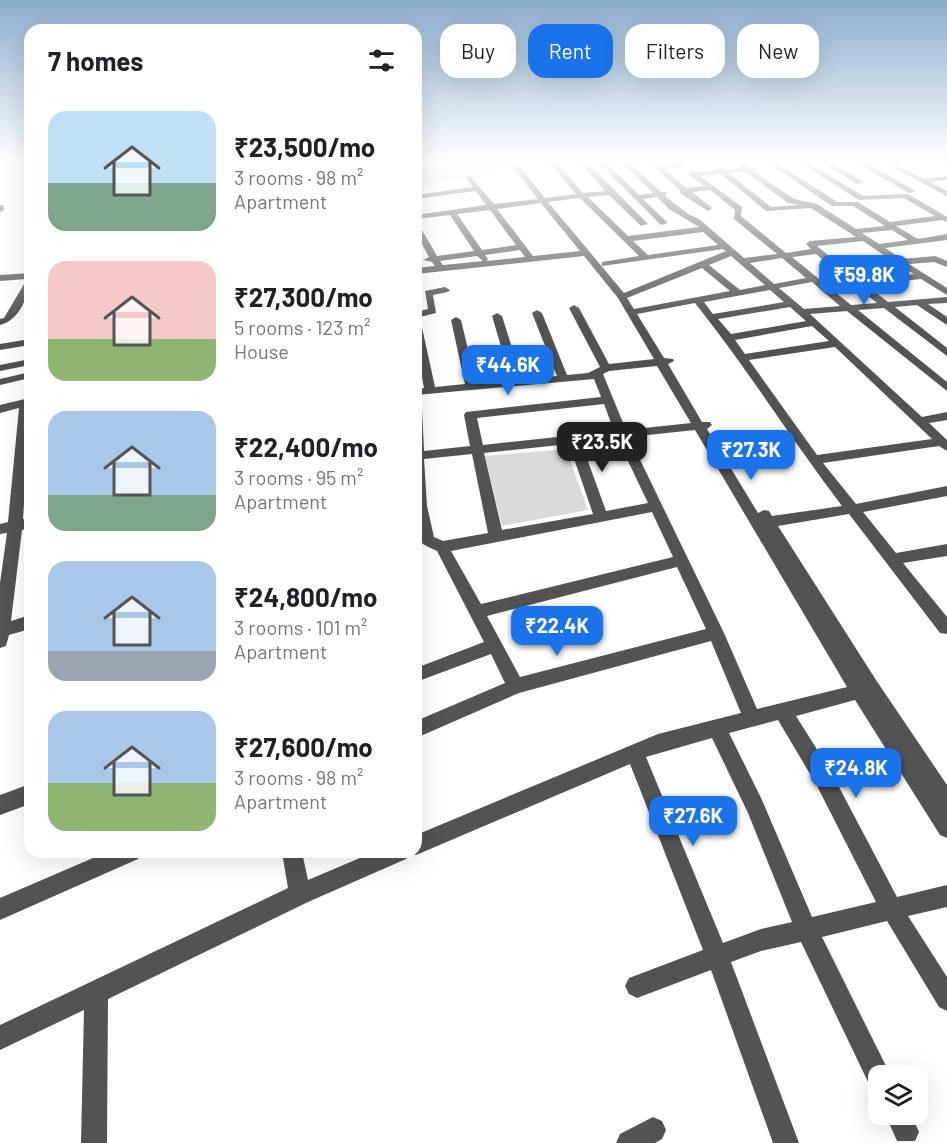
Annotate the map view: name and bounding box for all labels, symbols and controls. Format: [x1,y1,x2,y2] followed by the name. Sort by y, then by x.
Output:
[440,24,516,78] chip: Buy
[528,24,613,78] chip: Rent
[625,24,725,78] chip: Filters
[737,24,819,78] chip: New
[365,44,398,77] icon: filters
[48,45,143,76] text: 7 homes
[234,131,375,162] text: ₹23,500/mo
[96,135,168,207] icon: home
[234,165,364,189] text: 3 rooms · 98 m²
[234,189,327,213] text: Apartment
[815,255,913,306] pin: ₹59.8K
[833,262,895,286] text: ₹59.8K
[234,281,373,312] text: ₹27,300/mo
[96,285,168,357] icon: home
[234,315,371,339] text: 5 rooms · 123 m²
[234,339,289,363] text: House
[459,345,557,396] pin: ₹44.6K
[476,352,540,376] text: ₹44.6K
[553,422,651,473] pin: ₹23.5K
[571,429,633,453] text: ₹23.5K
[702,430,800,481] pin: ₹27.3K
[234,431,378,462] text: ₹22,400/mo
[96,435,168,507] icon: home
[721,437,781,461] text: ₹27.3K
[234,465,363,489] text: 3 rooms · 95 m²
[234,489,327,513] text: Apartment
[234,581,377,612] text: ₹24,800/mo
[96,585,168,657] icon: home
[508,606,606,657] pin: ₹22.4K
[525,613,589,637] text: ₹22.4K
[234,615,367,639] text: 3 rooms · 101 m²
[234,639,327,663] text: Apartment
[234,731,373,762] text: ₹27,600/mo
[96,735,168,807] icon: home
[807,748,905,799] pin: ₹24.8K
[824,755,888,779] text: ₹24.8K
[234,765,364,789] text: 3 rooms · 98 m²
[234,789,327,813] text: Apartment
[644,796,742,847] pin: ₹27.6K
[663,803,723,827] text: ₹27.6K
[868,1065,928,1125] map controls
[868,1065,928,1125] button: layers

